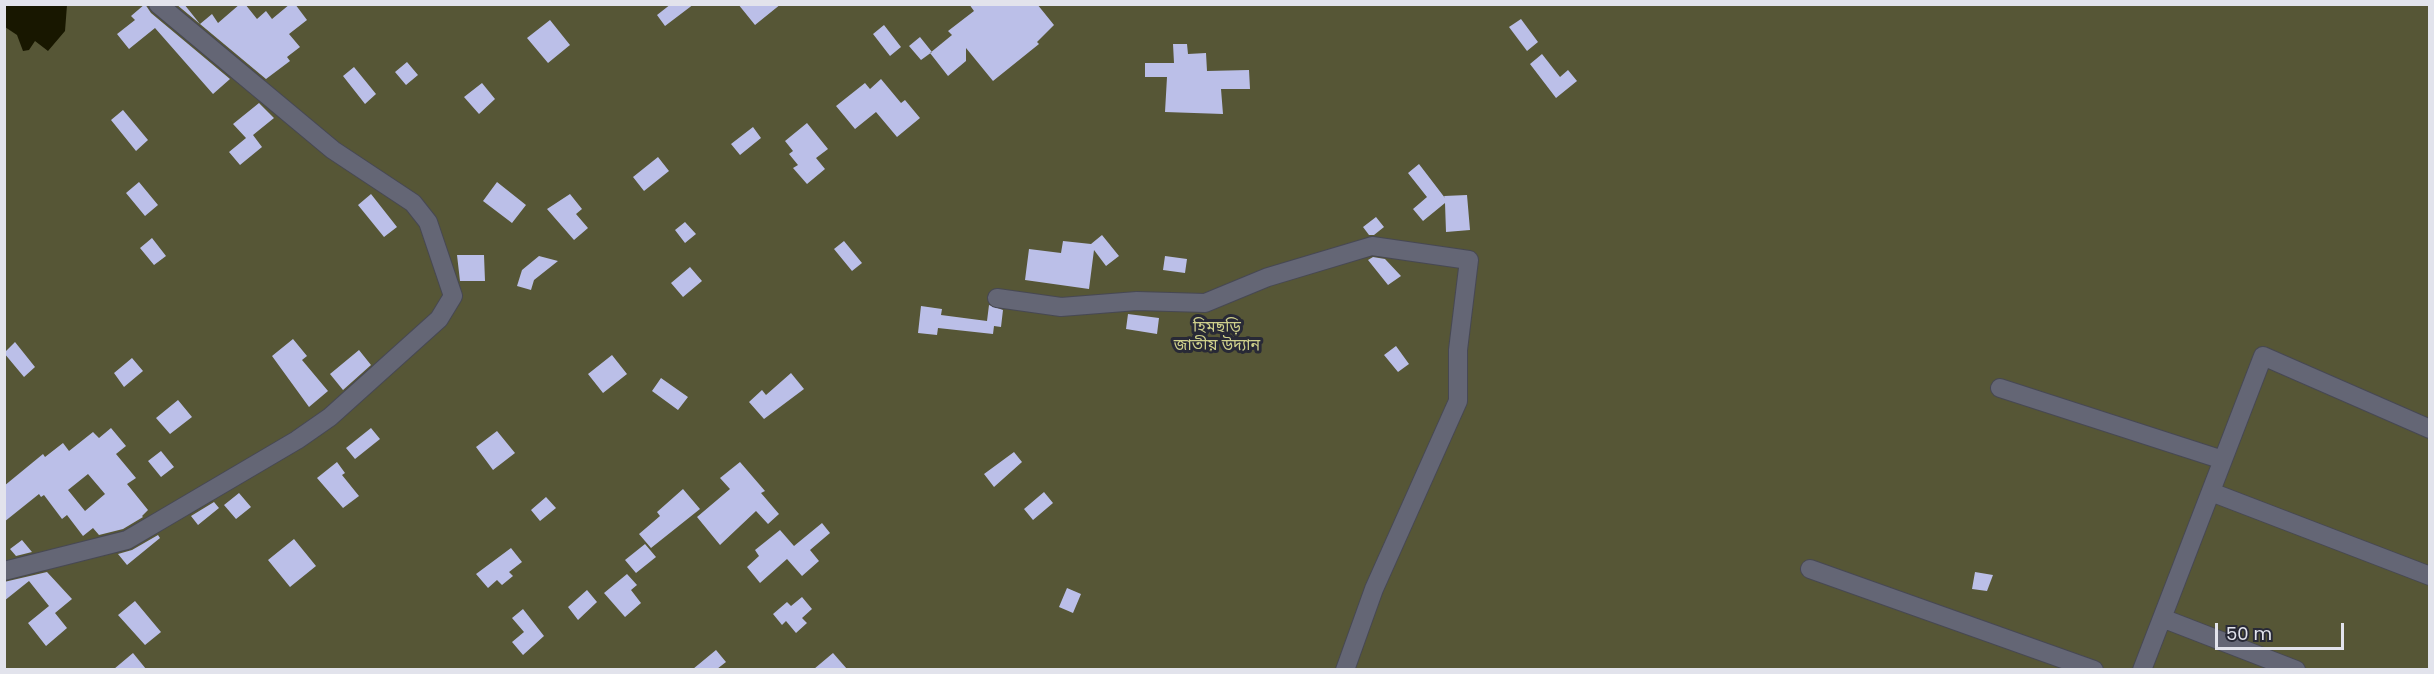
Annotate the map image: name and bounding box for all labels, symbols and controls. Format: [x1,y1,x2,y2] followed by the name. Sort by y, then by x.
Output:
[1174,318,1260,356] park label: হিমছড়ি জাতীয় উদ্যান
[2218,611,2347,649] scale bar
[2226,621,2272,646] text: 50 m

